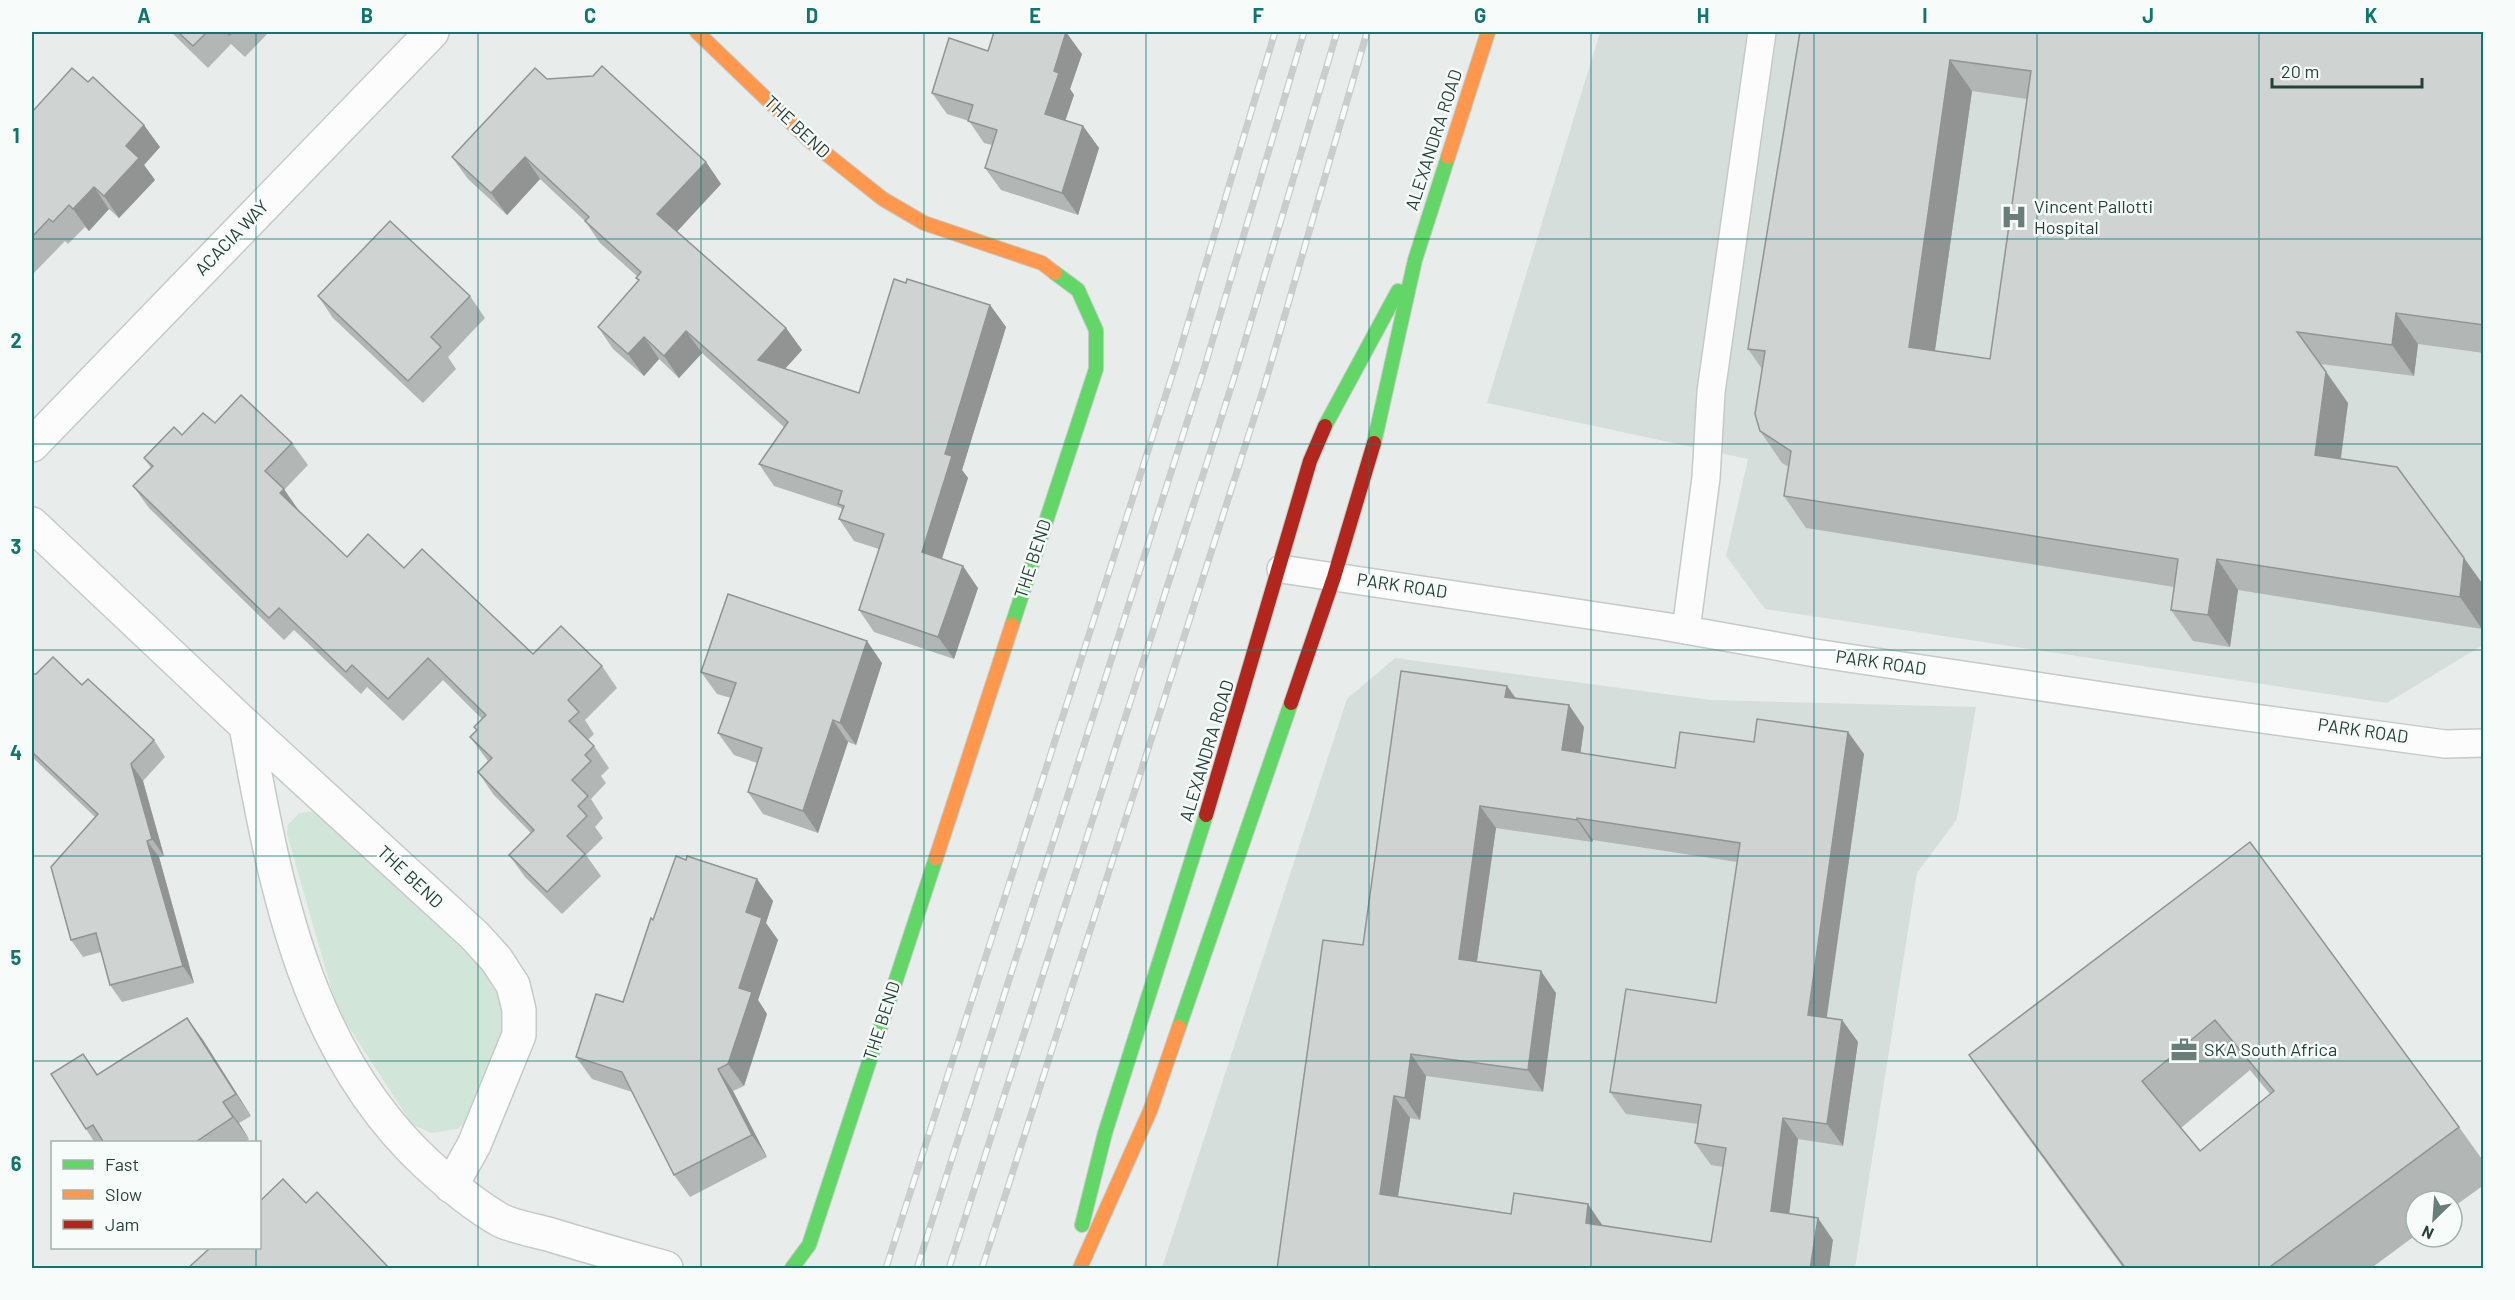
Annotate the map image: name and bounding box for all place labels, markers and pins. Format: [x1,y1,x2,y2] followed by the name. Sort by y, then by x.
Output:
[2034,195,2153,238] place label: Vincent Pallotti Hospital
[1999,202,2029,232] hospital icon: Vincent Pallotti Hospital
[2169,1035,2199,1065] office icon: SKA South Africa
[2204,1038,2337,1060] place label: SKA South Africa

